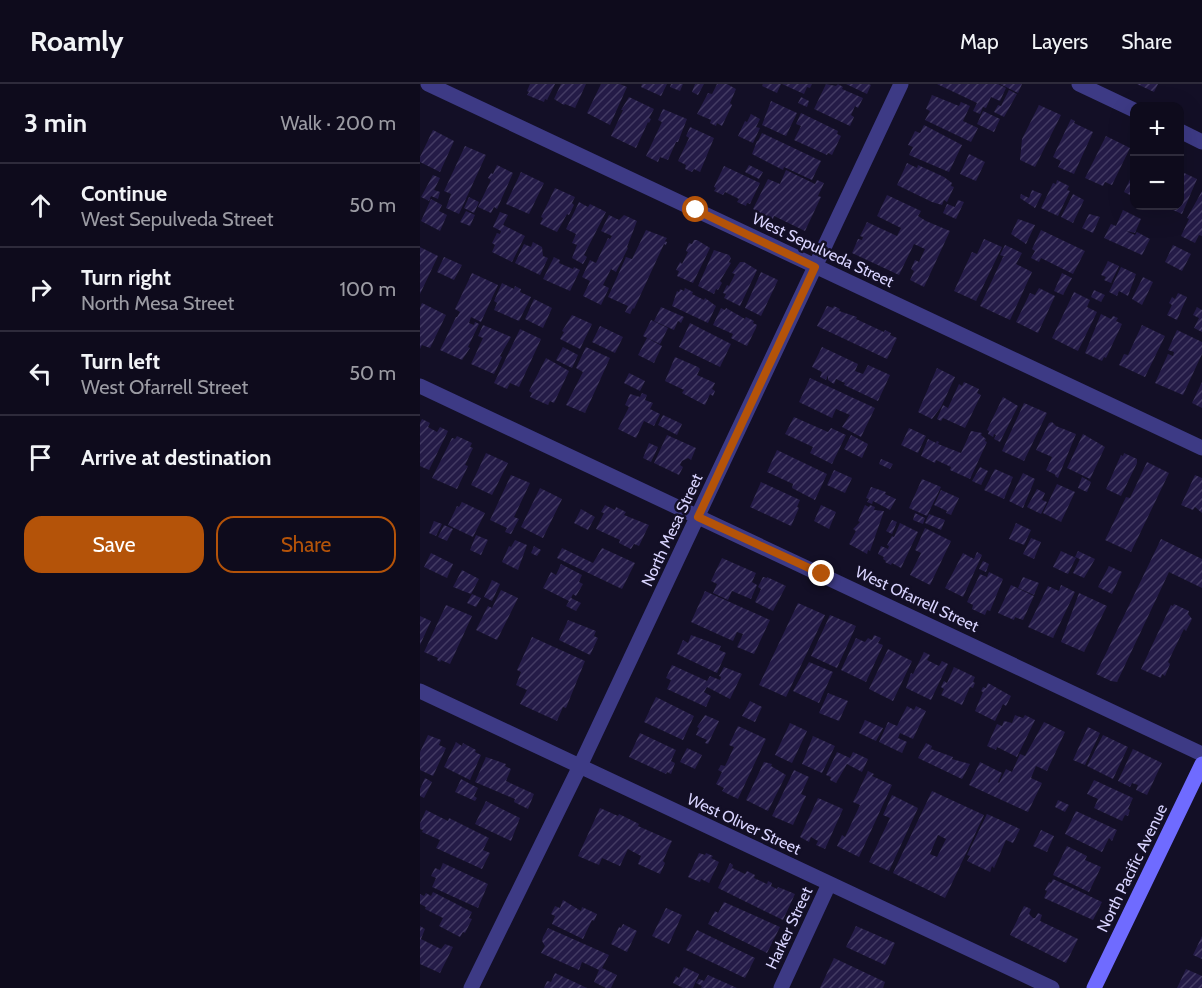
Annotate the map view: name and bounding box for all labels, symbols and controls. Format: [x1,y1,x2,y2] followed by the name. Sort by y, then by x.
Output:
[30,24,124,58] text: Roamly
[960,29,999,54] text: Map
[1032,29,1088,54] text: Layers
[1121,29,1172,54] text: Share
[1130,102,1184,210] map controls
[1130,102,1184,156] button: +
[24,107,87,139] text: 3 min
[280,111,396,135] text: Walk · 200 m
[1130,156,1184,210] button: −
[81,180,167,207] text: Continue
[24,189,57,222] icon: ahead
[349,193,396,217] text: 50 m
[682,196,708,222] route start
[81,207,274,231] text: West Sepulveda Street
[749,209,897,291] street label: West Sepulveda Street
[81,264,171,291] text: Turn right
[24,273,57,306] icon: right
[340,277,396,301] text: 100 m
[81,291,234,315] text: North Mesa Street
[81,348,160,375] text: Turn left
[24,357,57,390] icon: left
[349,361,396,385] text: 50 m
[81,375,248,399] text: West Ofarrell Street
[24,441,57,474] icon: arrive
[81,444,271,471] text: Arrive at destination
[637,470,707,590] street label: North Mesa Street
[24,516,204,573] button: Save
[216,516,396,573] button: Share
[808,560,834,586] route end
[852,562,982,636] street label: West Ofarrell Street
[684,789,804,859] street label: West Oliver Street
[1093,801,1171,935] street label: North Pacific Avenue
[762,883,817,972] street label: Harker Street

